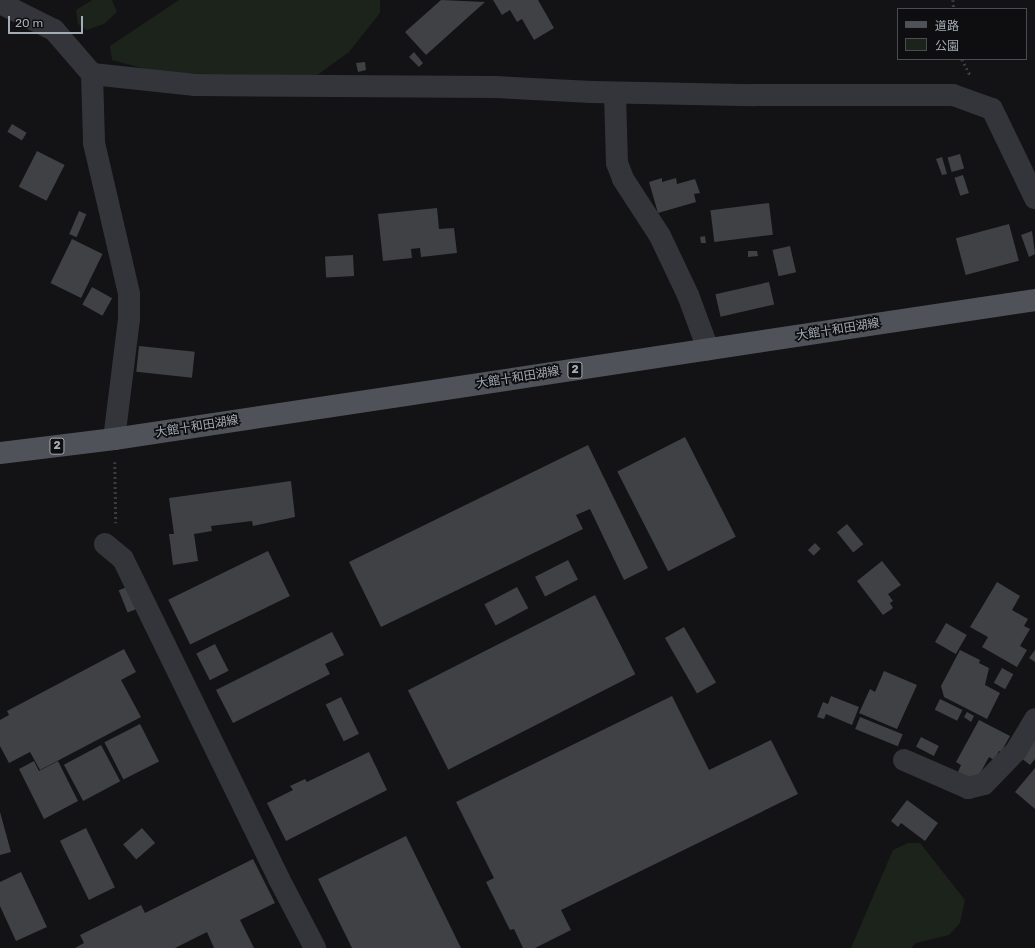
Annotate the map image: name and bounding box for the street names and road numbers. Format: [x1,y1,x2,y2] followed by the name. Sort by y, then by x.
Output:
[795,316,881,344] street label: 大館十和田湖線
[567,361,583,379] road number: 2
[475,364,561,392] street label: 大館十和田湖線
[154,413,240,441] street label: 大館十和田湖線
[49,437,65,455] road number: 2

